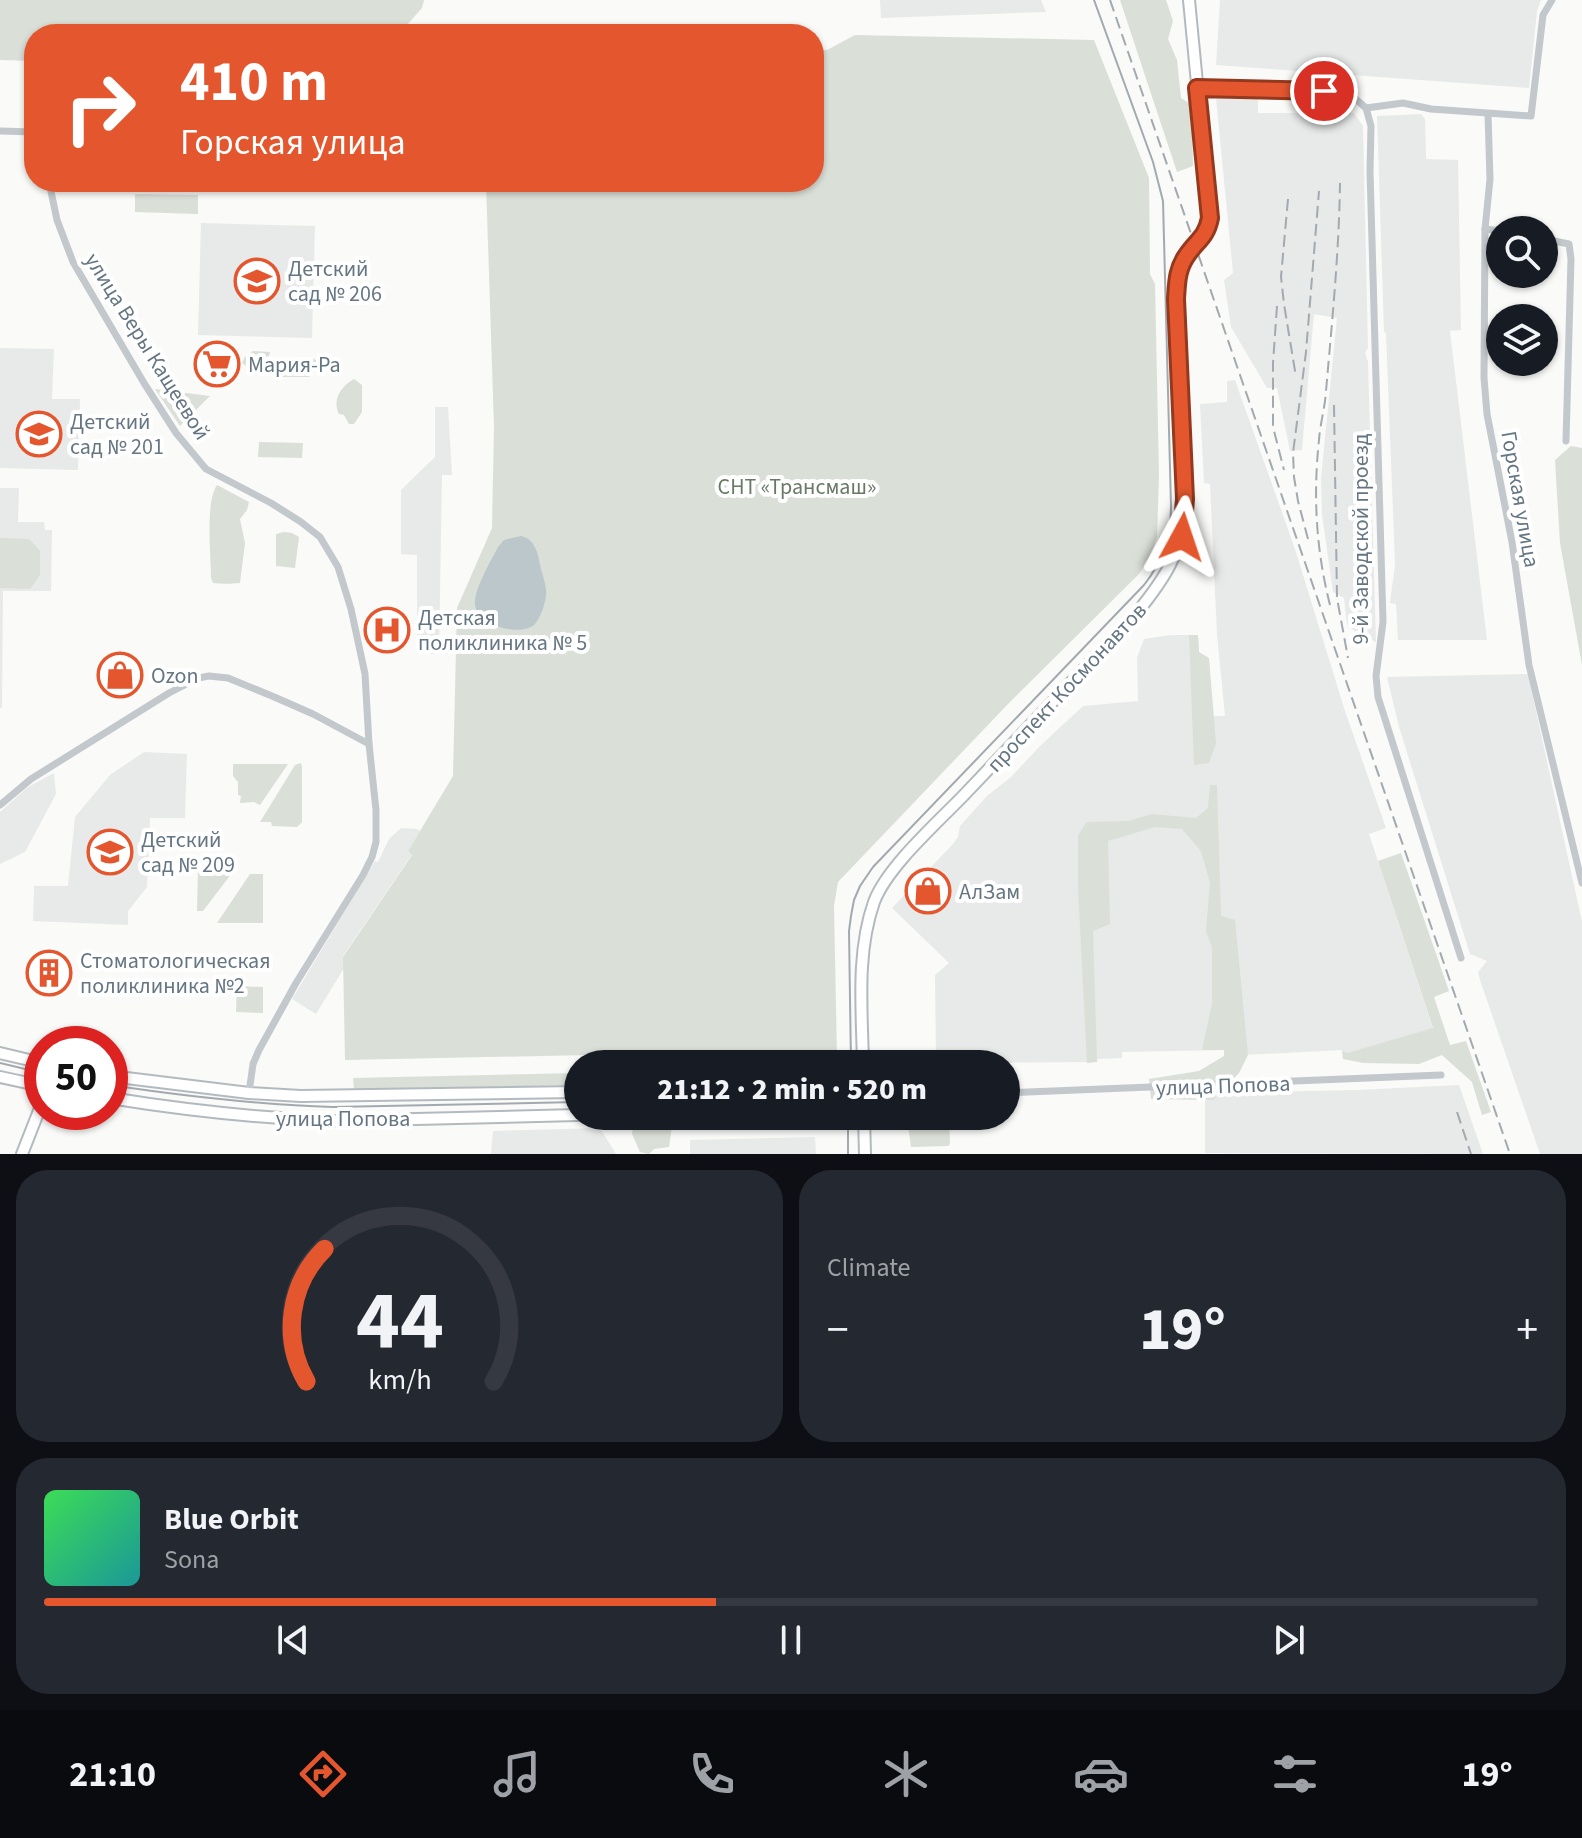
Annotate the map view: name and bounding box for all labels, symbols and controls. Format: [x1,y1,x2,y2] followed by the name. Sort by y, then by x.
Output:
[180,43,328,122] text: 410 m
[48,56,152,160] icon: right
[1290,57,1358,125] pin
[1302,69,1346,113] icon: arrive
[180,117,406,168] text: Горская улица
[1486,216,1558,376] map controls
[1486,216,1558,288] button: search
[77,247,218,446] street label: улица Веры Кащеевой
[288,253,382,310] place label: Детский сад № 206
[233,257,281,305] school or university icon: Детский сад № 206
[1486,304,1558,376] button: layers
[193,340,241,388] supermarket icon: Мария-Ра
[248,349,341,381] place label: Мария-Ра
[70,406,164,463] place label: Детский сад № 201
[15,410,63,458] school or university icon: Детский сад № 201
[1492,428,1548,570] street label: Горская улица
[1345,433,1377,644] street label: 9-й Заводской проезд
[718,471,876,503] park label: СНТ «Трансмаш»
[1140,495,1224,579] position arrow
[979,596,1154,780] street label: проспект Космонавтов
[418,602,587,659] place label: Детская поликлиника № 5
[363,606,411,654] hospital icon: Детская поликлиника № 5
[96,651,144,699] shop icon: Ozon
[151,660,199,692] place label: Ozon
[141,824,235,881] place label: Детский сад № 209
[86,828,134,876] school or university icon: Детский сад № 209
[904,867,952,915] shop icon: АлЗам
[959,876,1020,908] place label: АлЗам
[80,945,271,1002] place label: Стоматологическая поликлиника №2
[25,949,73,997] building icon: Стоматологическая поликлиника №2
[24,1026,128,1130] speed limit sign: 50
[657,1068,927,1111] text: 21:12 · 2 min · 520 m
[1155,1068,1291,1104] street label: улица Попова
[276,1103,410,1135] street label: улица Попова
[827,1249,911,1286] text: Climate
[356,1263,443,1381] text: 44
[1139,1288,1226,1373] text: 19°
[827,1299,849,1362] text: −
[1516,1299,1538,1362] text: +
[368,1360,431,1400] text: km/h
[164,1498,299,1541] text: Blue Orbit
[164,1541,219,1578] text: Sona
[271,1618,315,1662] icon: previous
[769,1618,813,1662] icon: pause
[1267,1618,1311,1662] icon: next
[295,1746,351,1802] icon: directions
[489,1746,545,1802] icon: music
[684,1746,740,1802] icon: phone
[878,1746,934,1802] icon: climate
[1073,1746,1129,1802] icon: car
[1267,1746,1323,1802] icon: filters
[69,1749,156,1800] text: 21:10
[1462,1749,1513,1800] text: 19°

